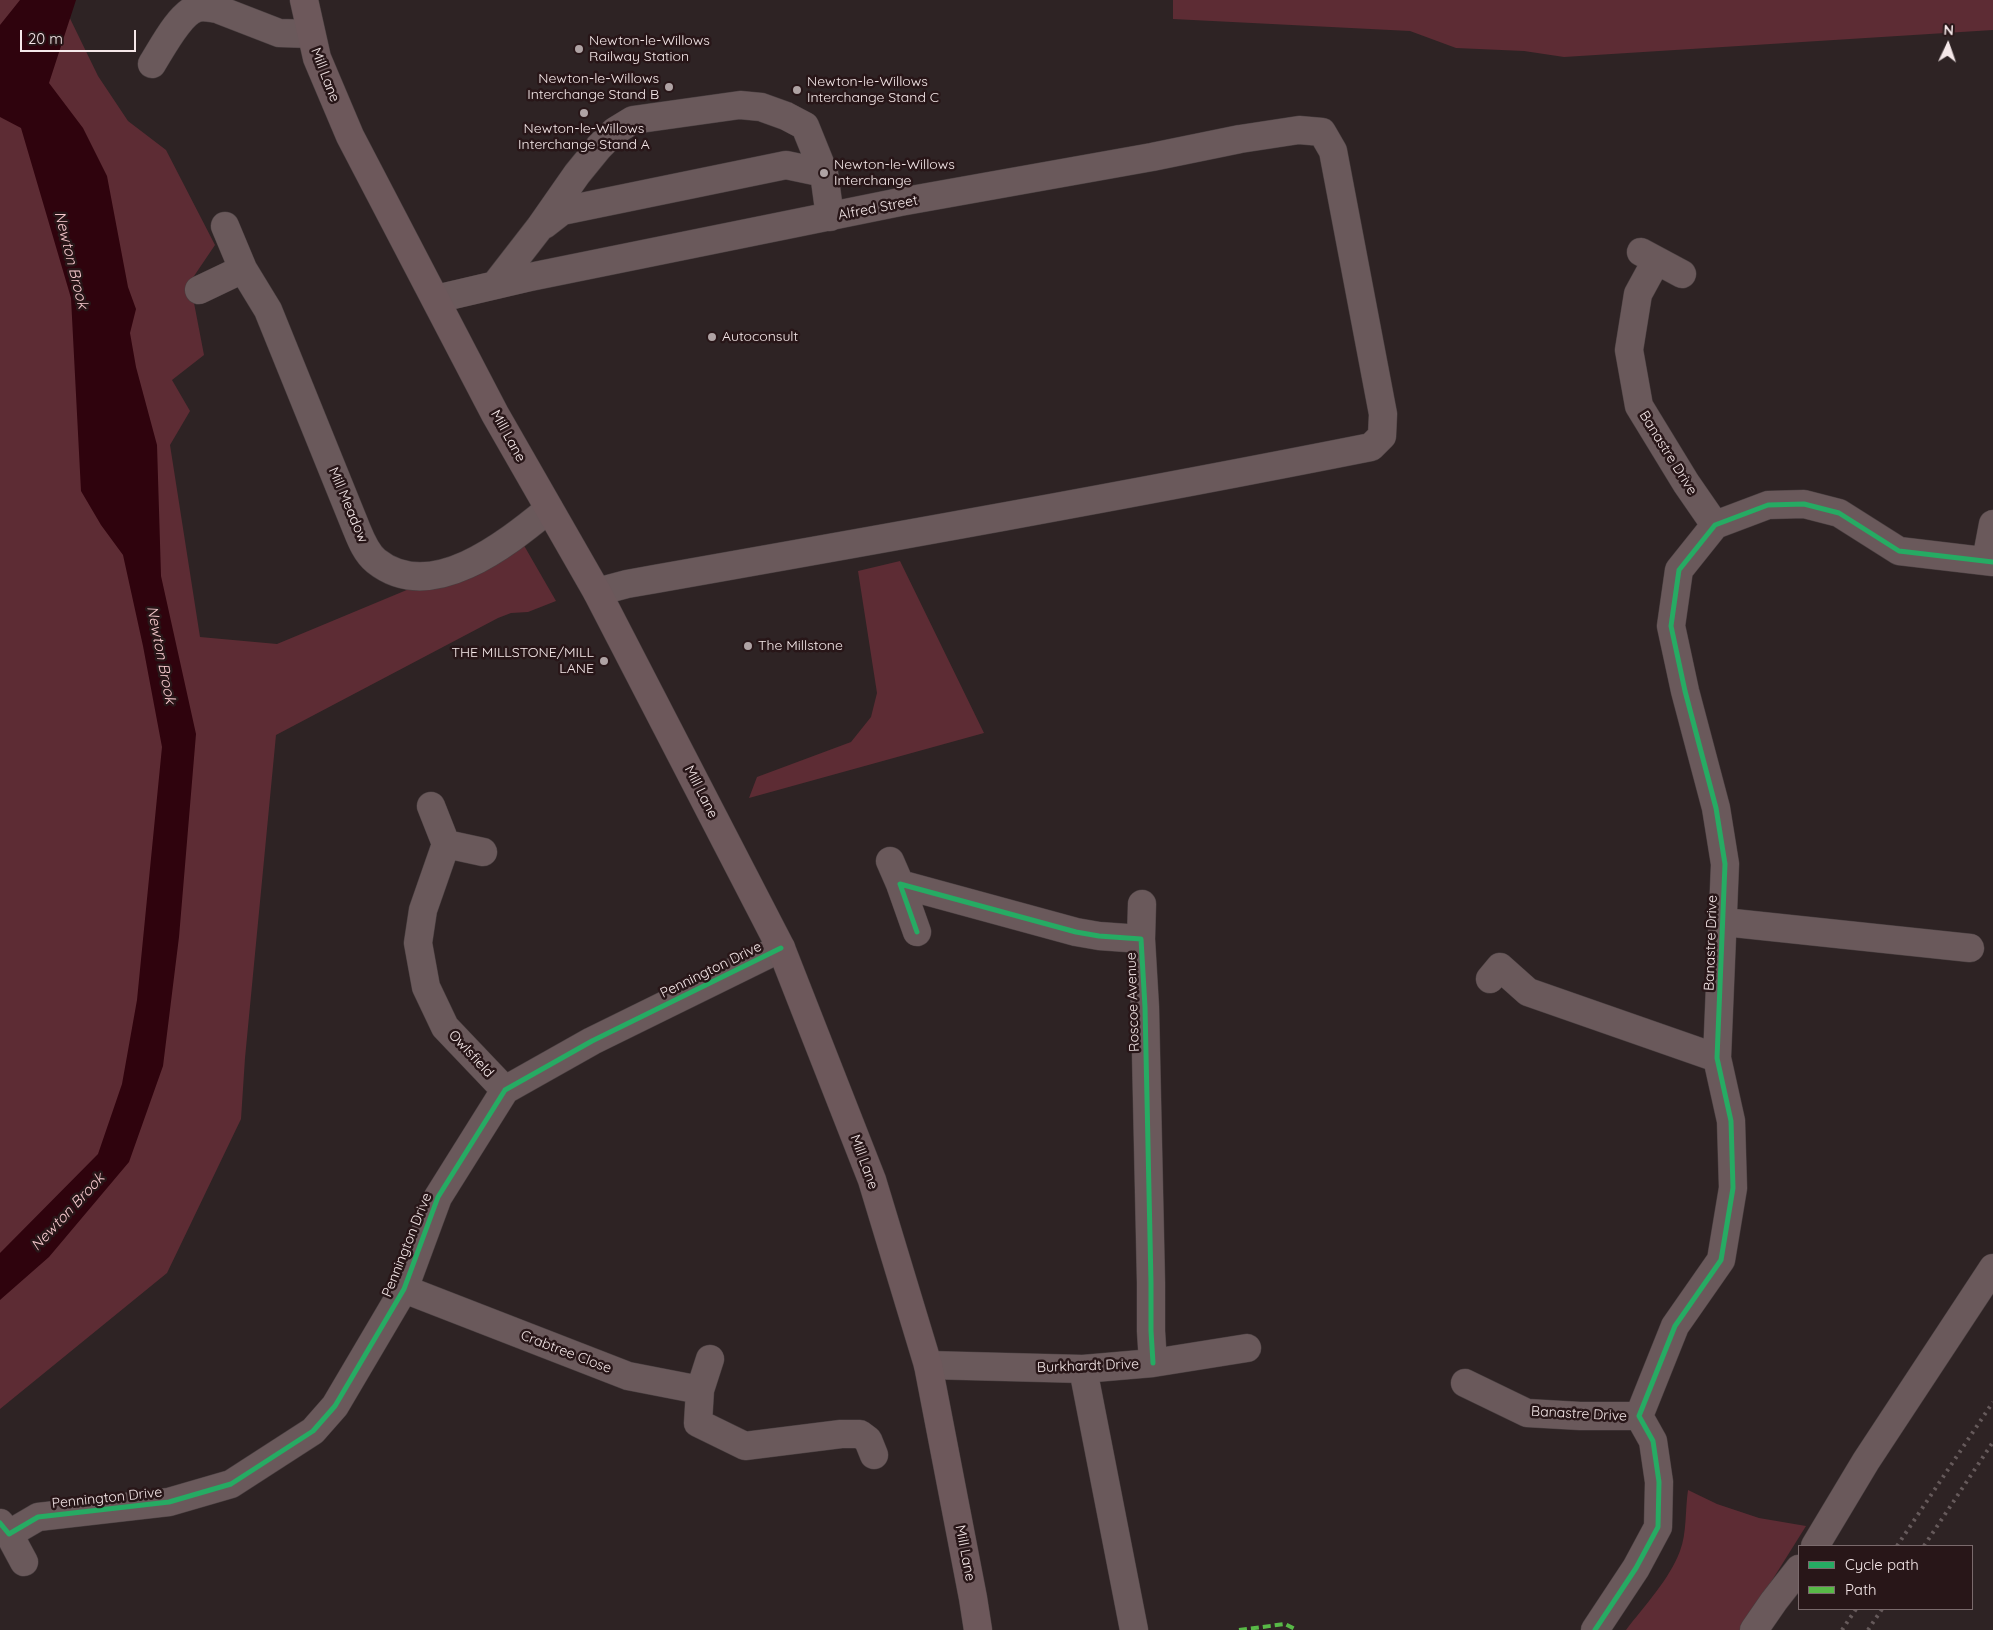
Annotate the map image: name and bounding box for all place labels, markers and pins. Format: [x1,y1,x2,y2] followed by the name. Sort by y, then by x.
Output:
[589,33,710,65] place label: Newton-le-Willows Railway Station
[573,43,585,55] marker: Newton-le-Willows Railway Station
[527,71,659,104] place label: Newton-le-Willows Interchange Stand B
[807,74,939,106] place label: Newton-le-Willows Interchange Stand C
[663,81,675,93] marker: Newton-le-Willows Interchange Stand B
[791,84,803,96] marker: Newton-le-Willows Interchange Stand C
[578,107,590,119] marker: Newton-le-Willows Interchange Stand A
[518,121,650,154] place label: Newton-le-Willows Interchange Stand A
[834,157,955,190] place label: Newton-le-Willows Interchange
[818,167,830,179] marker: Newton-le-Willows Interchange
[722,329,798,345] place label: Autoconsult
[706,331,718,343] marker: Autoconsult
[758,638,843,654] place label: The Millstone
[742,640,754,652] marker: The Millstone
[452,645,594,678] place label: THE MILLSTONE/MILL LANE
[598,655,610,667] marker: THE MILLSTONE/MILL LANE

